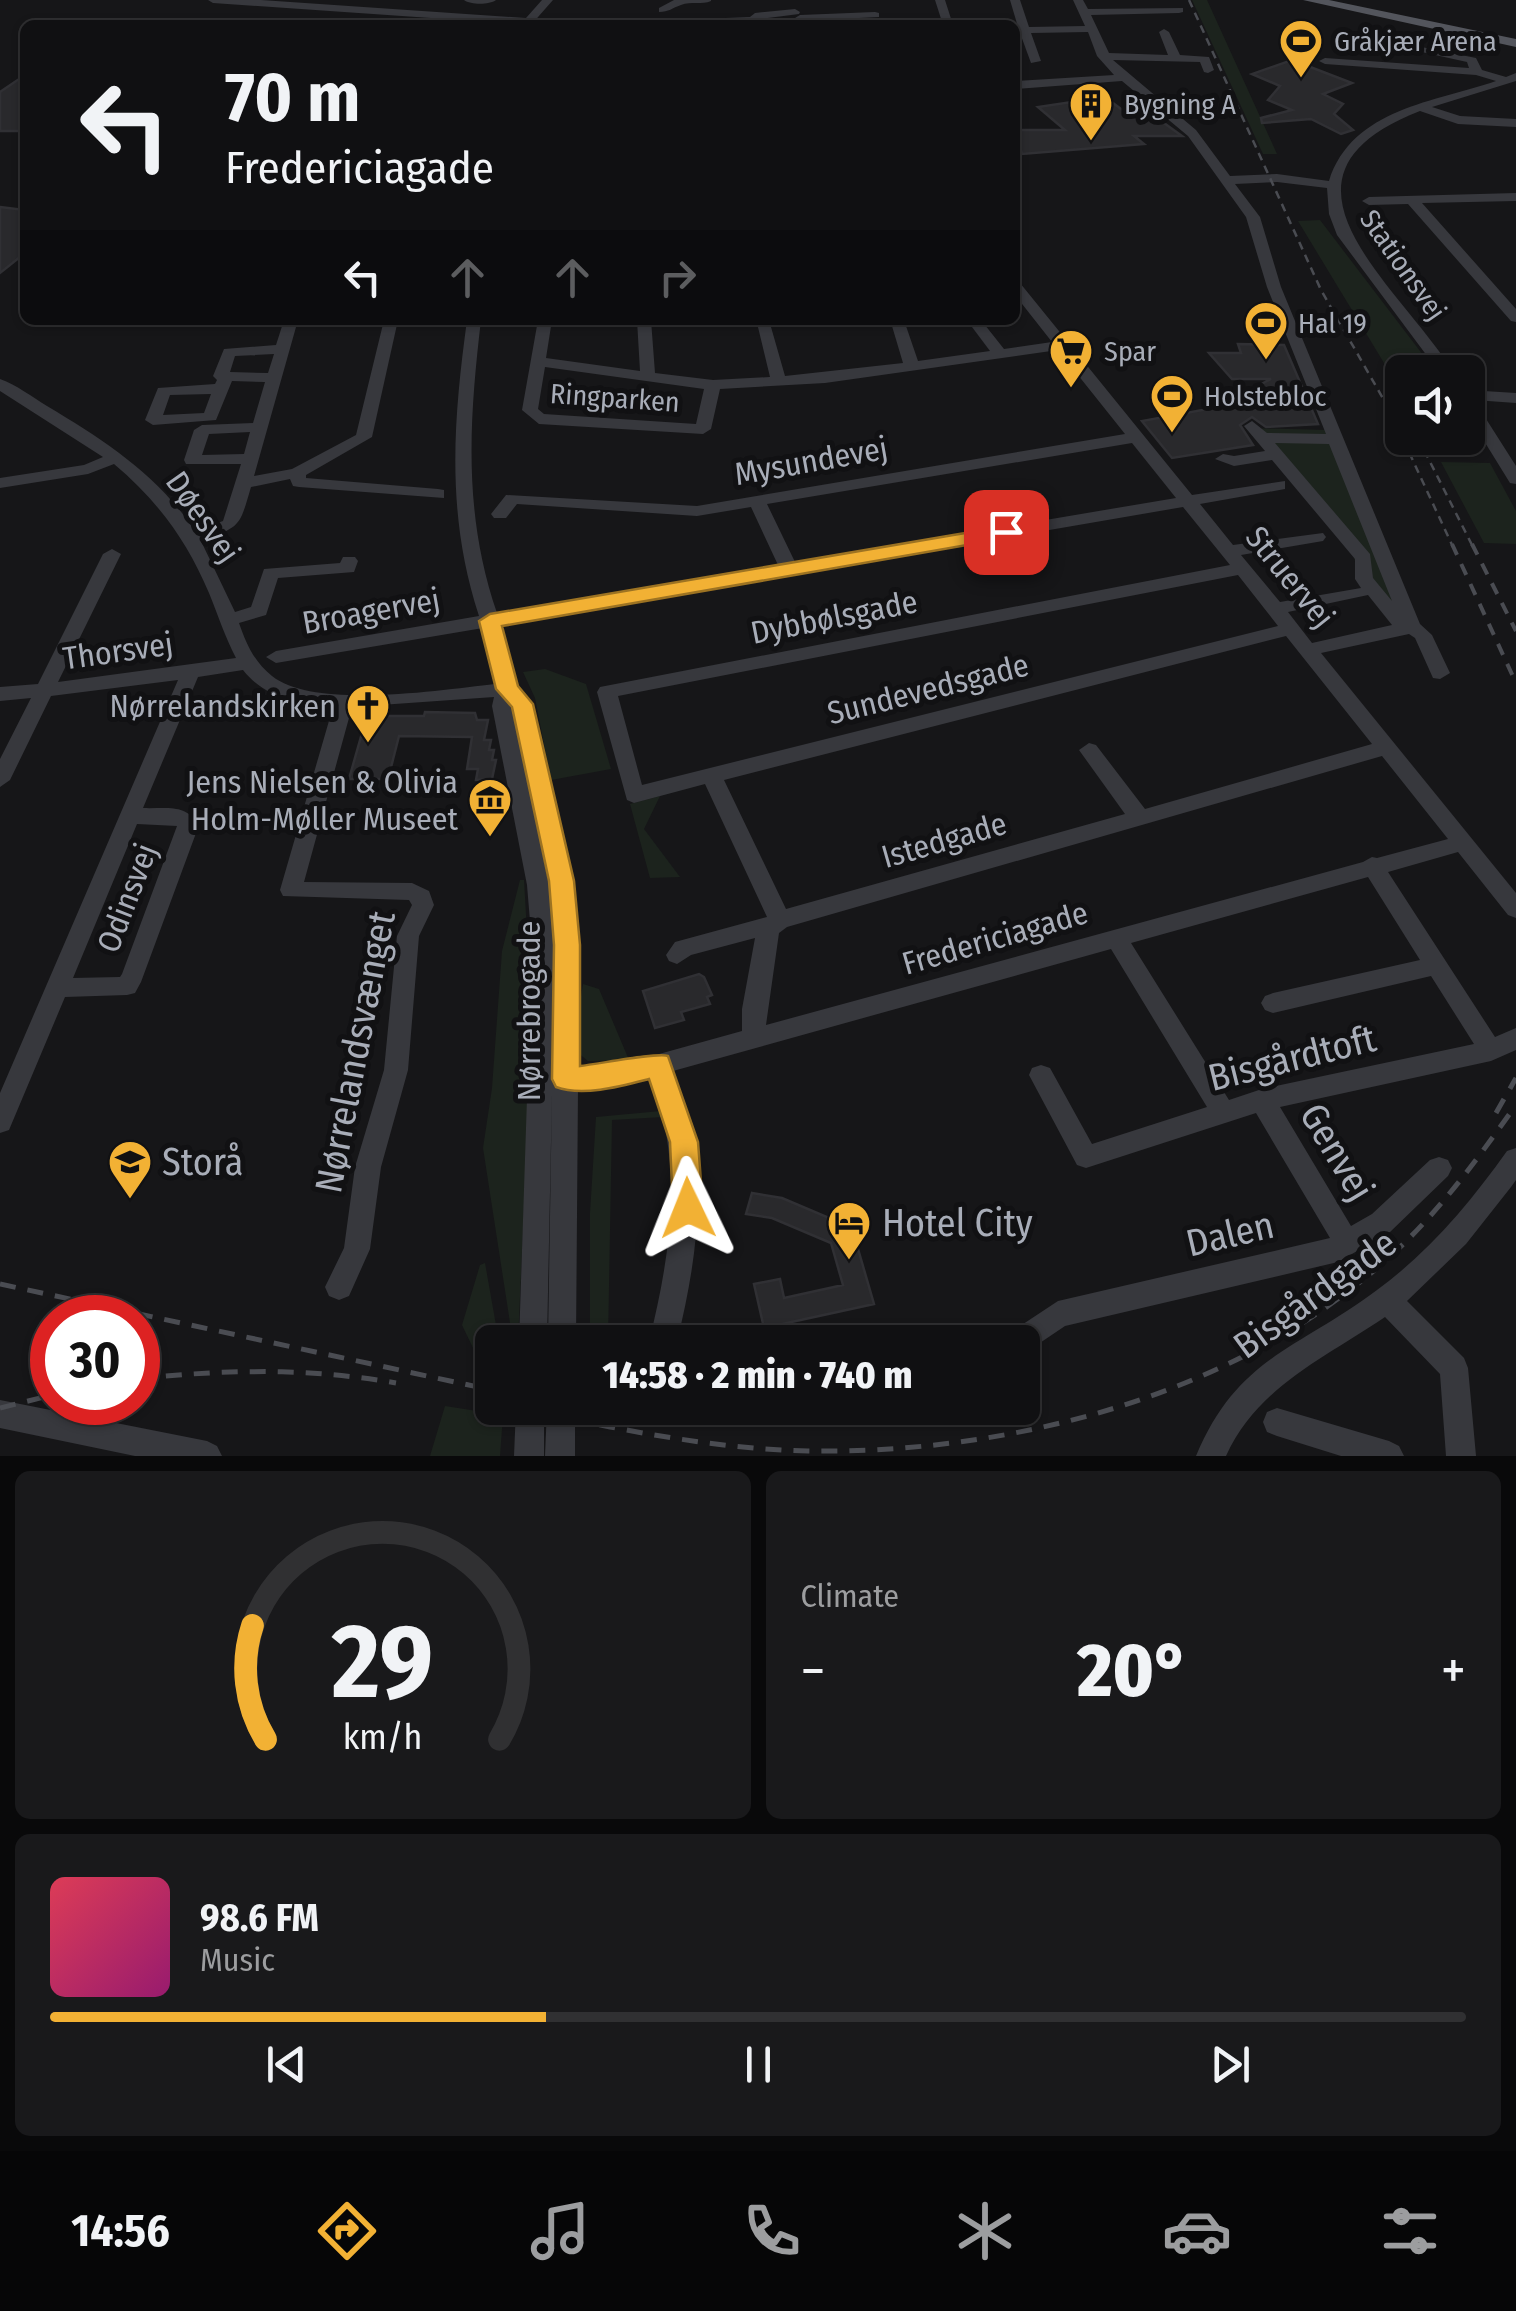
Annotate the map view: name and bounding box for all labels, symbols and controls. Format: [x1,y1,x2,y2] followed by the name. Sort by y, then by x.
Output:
[1278,18,1324,79] sports icon: Gråkjær Arena
[1334,25,1497,58] place label: Gråkjær Arena
[225,56,360,140] text: 70 m
[60,60,190,190] icon: left
[1068,81,1114,142] building icon: Bygning A
[1124,88,1236,121] place label: Bygning A
[225,141,494,195] text: Fredericiagade
[1353,203,1453,327] street label: Stationsvej
[335,250,390,305] icon: left
[440,250,495,305] icon: ahead
[545,250,600,305] icon: ahead
[650,250,705,305] icon: right
[1243,300,1289,361] sports icon: Hal 19
[1298,307,1367,340] place label: Hal 19
[1048,328,1094,389] supermarket icon: Spar
[1104,335,1156,368] place label: Spar
[1385,355,1485,455] map controls
[1385,355,1485,455] button: sound
[1149,373,1195,434] sports icon: Holstebloc
[549,377,681,419] street label: Ringparken
[1204,380,1326,413] place label: Holstebloc
[731,429,891,493] street label: Mysundevej
[158,464,248,570] street label: Døesvej
[964,490,1049,575] pin
[979,505,1034,560] icon: arrive
[1238,519,1342,635] street label: Struervej
[299,580,443,642] street label: Broagervej
[747,582,921,652] street label: Dybbølsgade
[61,624,175,678] street label: Thorsvej
[823,646,1033,732] street label: Sundevedsgade
[345,683,391,744] church icon: Nørrelandskirken
[109,687,336,725] place label: Nørrelandskirken
[186,763,459,838] place label: Jens Nielsen & Olivia Holm-Møller Museet
[467,777,513,838] museum icon: Jens Nielsen & Olivia Holm-Møller Museet
[877,804,1011,876] street label: Istedgade
[89,838,165,958] street label: Odinsvej
[898,893,1092,983] street label: Fredericiagade
[305,907,405,1197] street label: Nørrelandsvænget
[510,921,548,1101] street label: Nørrebrogade
[1204,1015,1381,1101] street label: Bisgårdtoft
[1290,1095,1384,1209] street label: Genvej
[107,1139,153,1200] school or university icon: Storå
[162,1139,243,1185] place label: Storå
[636,1156,740,1260] position arrow
[826,1200,872,1261] hotel icon: Hotel City
[882,1200,1033,1246] place label: Hotel City
[1182,1202,1278,1266] street label: Dalen
[1225,1220,1405,1368] street label: Bisgårdgade
[30,1295,160,1425] speed limit sign: 30
[603,1352,912,1398] text: 14:58 · 2 min · 740 m
[801,1577,899,1615] text: Climate
[331,1600,433,1725] text: 29
[1077,1626,1189,1716] text: 20°
[801,1638,825,1704] text: −
[1441,1638,1466,1704] text: +
[343,1716,423,1758] text: km/h
[200,1895,319,1941] text: 98.6 FM
[200,1941,275,1979] text: Music
[259,2037,314,2092] icon: previous
[731,2037,786,2092] icon: pause
[1203,2037,1258,2092] icon: next
[312,2196,382,2266] icon: directions
[525,2196,595,2266] icon: music
[737,2196,807,2266] icon: phone
[950,2196,1020,2266] icon: climate
[1162,2196,1232,2266] icon: car
[1375,2196,1445,2266] icon: filters
[71,2204,170,2258] text: 14:56

